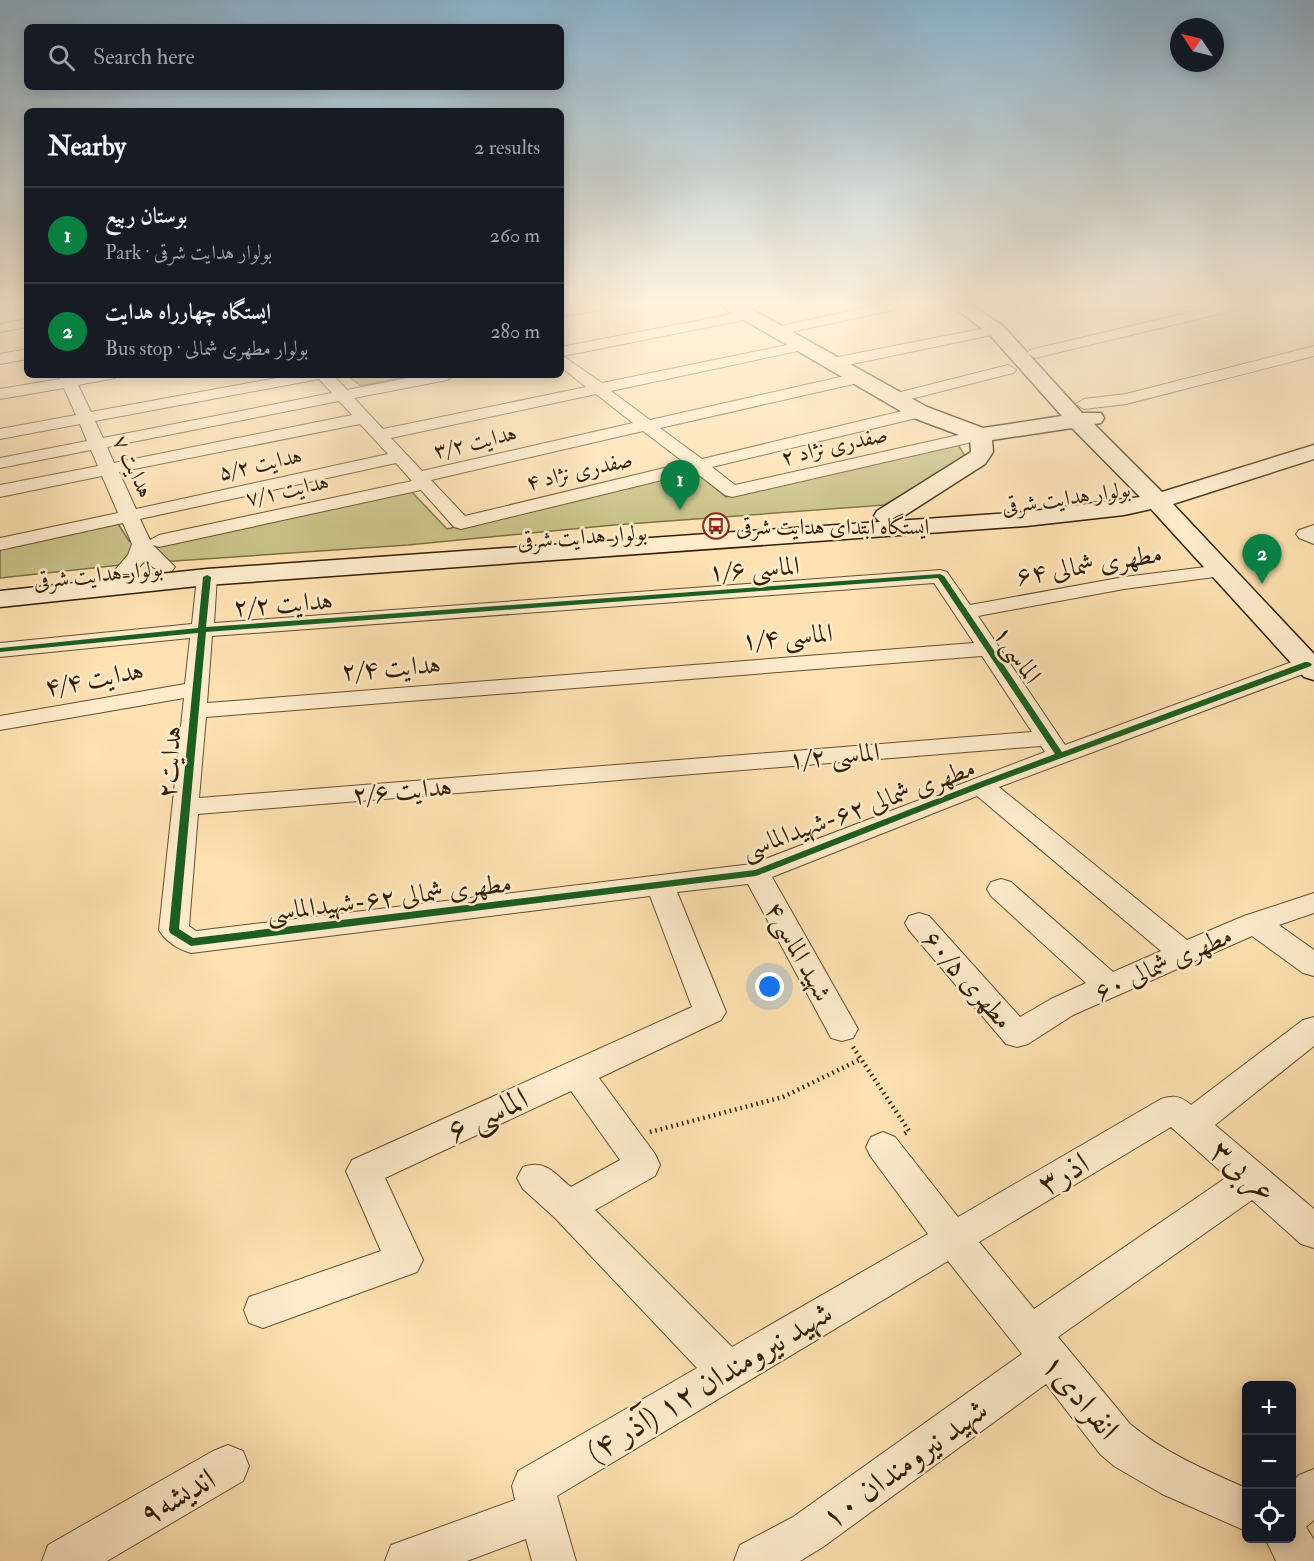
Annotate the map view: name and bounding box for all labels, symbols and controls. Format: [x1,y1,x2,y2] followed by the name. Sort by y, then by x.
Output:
[1170,18,1224,72] north arrow
[24,24,564,90] search box
[45,41,78,74] icon: search
[93,43,195,71] text: Search here
[48,131,126,163] text: Nearby
[474,135,540,160] text: 2 results
[105,202,187,230] text: بوستان ربیع
[64,223,71,248] text: 1
[490,223,540,248] text: 260 m
[105,240,272,265] text: Park · بولوار هدایت شرقی
[105,298,271,326] text: ایستگاه چهارراه هدایت
[62,319,73,344] text: 2
[490,319,540,344] text: 280 m
[105,336,308,361] text: Bus stop · بولوار مطهری شمالی
[431,419,520,465] street label: هدایت ۳/۲
[778,420,890,472] street label: صفدری نژاد ۲
[106,431,160,502] street label: هدایت ۷
[216,441,305,486] street label: هدایت ۵/۲
[523,445,635,497] street label: صفدری نژاد ۴
[660,460,700,510] pin: 1
[243,467,332,512] street label: هدایت ۷/۱
[1000,475,1132,521] street label: بولوار هدایت شرقی
[701,511,731,541] bus stop icon: ایستگاه ابتدای هدایت شرقی
[736,513,929,541] place label: ایستگاه ابتدای هدایت شرقی
[516,518,648,555] street label: بولوار هدایت شرقی
[1242,534,1282,584] pin: 2
[1014,538,1165,592] street label: مطهری شمالی ۶۴
[707,550,801,590] street label: الماسی ۱/۶
[32,554,164,596] street label: بولوار هدایت شرقی
[232,585,334,623] street label: هدایت ۲/۲
[740,617,834,659] street label: الماسی ۱/۴
[984,619,1048,691] street label: الماسی۱
[340,649,442,687] street label: هدایت ۲/۴
[42,655,146,703] street label: هدایت ۴/۴
[151,725,189,800] street label: هدایت۲
[787,736,881,778] street label: الماسی ۱/۲
[737,752,980,868] street label: مطهری شمالی ۶۲-شهیدالماسی
[351,771,453,811] street label: هدایت ۲/۶
[265,867,514,931] street label: مطهری شمالی ۶۲-شهیدالماسی
[756,896,839,1008] street label: شهید الماسی۴
[1090,919,1237,1009] street label: مطهری شمالی ۶۰
[915,923,1019,1036] street label: مطهری ۶۰/۵
[755,972,784,1001] your location
[440,1079,535,1153] street label: الماسی ۶
[1200,1131,1285,1212] street label: عربی۳
[1031,1143,1096,1204] street label: اذر۳
[579,1293,840,1471] street label: شهید نیرومندان ۱۲ (آذر ۴)
[1033,1345,1128,1448] street label: انفرادی۱
[1242,1381,1296,1543] map controls
[1242,1381,1296,1435] button: +
[813,1390,996,1538] street label: شهید نیرومندان ۱۰
[1242,1435,1296,1489] button: −
[132,1459,223,1535] street label: اندیشه۹
[1242,1489,1296,1543] button: locate

